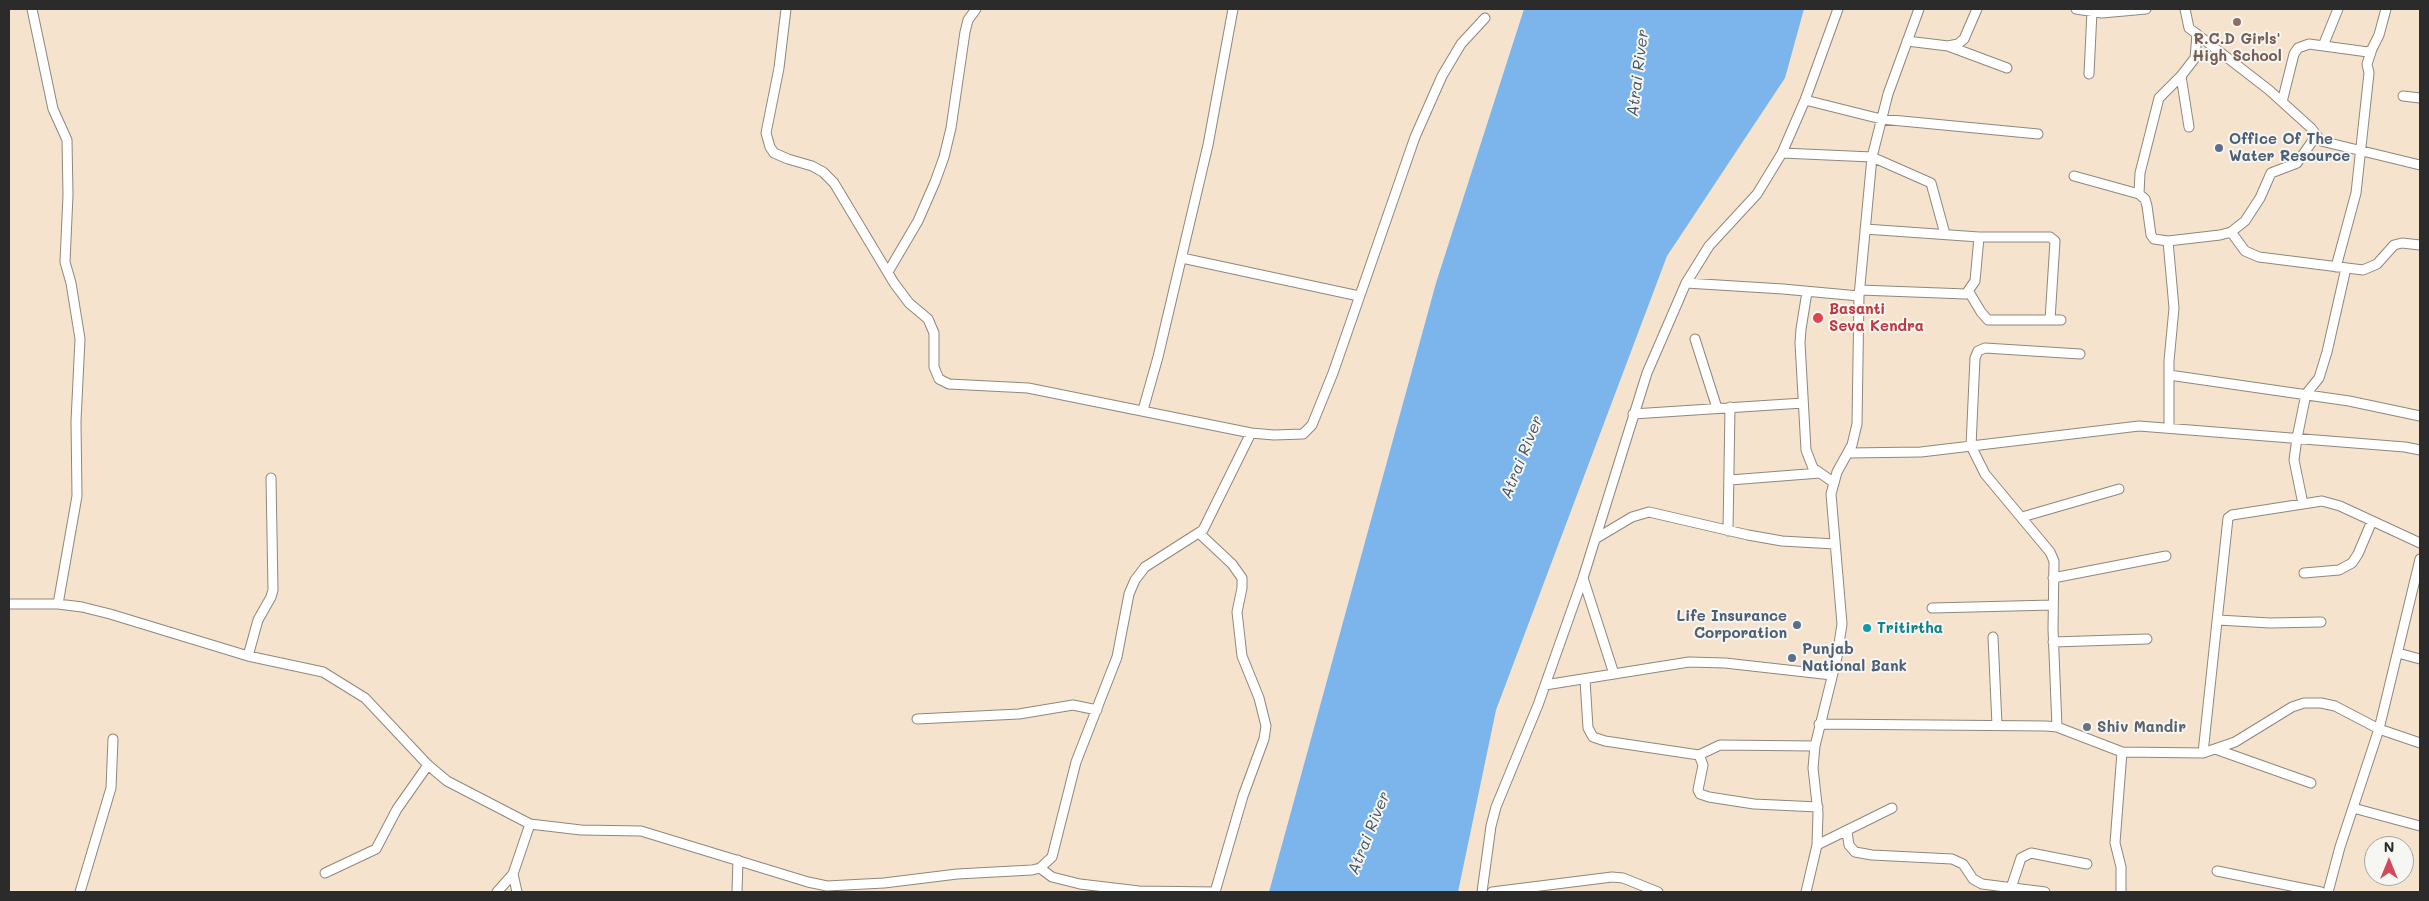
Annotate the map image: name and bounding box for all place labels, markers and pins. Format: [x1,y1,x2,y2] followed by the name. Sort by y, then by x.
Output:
[2231,16,2243,28] marker: R.C.D Girls' High School
[2192,30,2282,65] place label: R.C.D Girls' High School
[2229,130,2350,165] place label: Office Of The Water Resource
[2213,142,2225,154] marker: Office Of The Water Resource
[1829,300,1924,335] place label: Basanti Seva Kendra
[1811,311,1825,325] marker: Basanti Seva Kendra
[1677,607,1787,642] place label: Life Insurance Corporation
[1791,619,1803,631] marker: Life Insurance Corporation
[1877,619,1943,637] place label: Tritirtha
[1861,622,1873,634] marker: Tritirtha
[1802,640,1907,675] place label: Punjab National Bank
[1786,652,1798,664] marker: Punjab National Bank
[2097,718,2186,736] place label: Shiv Mandir
[2081,721,2093,733] marker: Shiv Mandir

